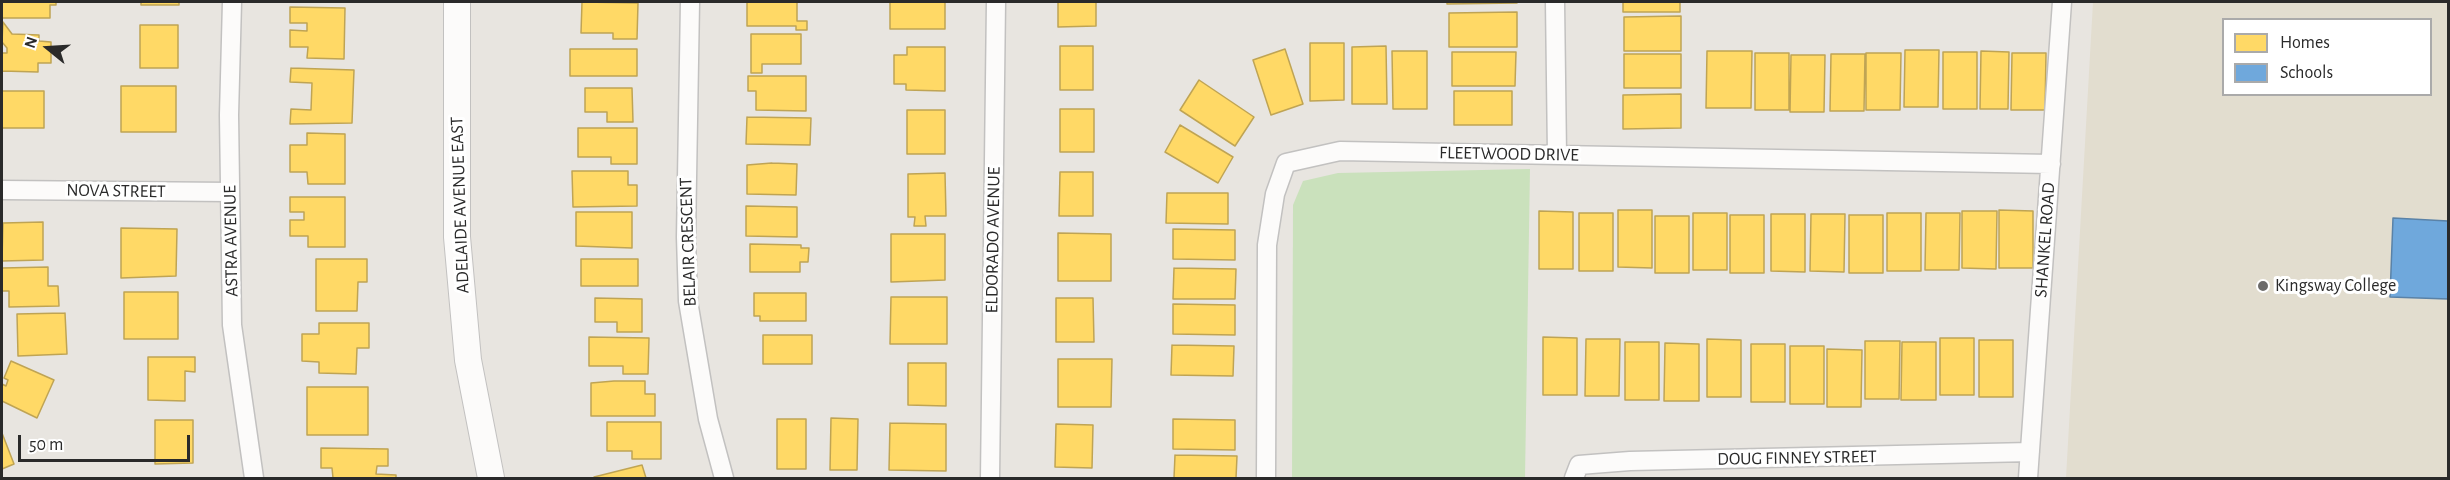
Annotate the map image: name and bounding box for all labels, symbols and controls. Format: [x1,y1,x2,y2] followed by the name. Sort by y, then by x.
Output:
[18,18,78,78] north arrow
[2222,18,2432,96] legend
[2280,34,2330,52] text: Homes
[22,35,40,50] text: N
[2280,64,2333,82] text: Schools
[446,116,474,294] street label: ADELAIDE AVENUE EAST
[1439,142,1579,166] street label: FLEETWOOD DRIVE
[981,166,1005,314] street label: ELDORADO AVENUE
[675,177,701,307] street label: BELAIR CRESCENT
[66,179,166,203] street label: NOVA STREET
[2030,182,2060,298] street label: SHANKEL ROAD
[219,185,243,297] street label: ASTRA AVENUE
[2275,275,2396,297] place label: Kingsway College
[2256,279,2270,293] marker: Kingsway College
[21,423,194,461] scale bar
[29,436,63,454] text: 50 m
[1717,446,1877,470] street label: DOUG FINNEY STREET

